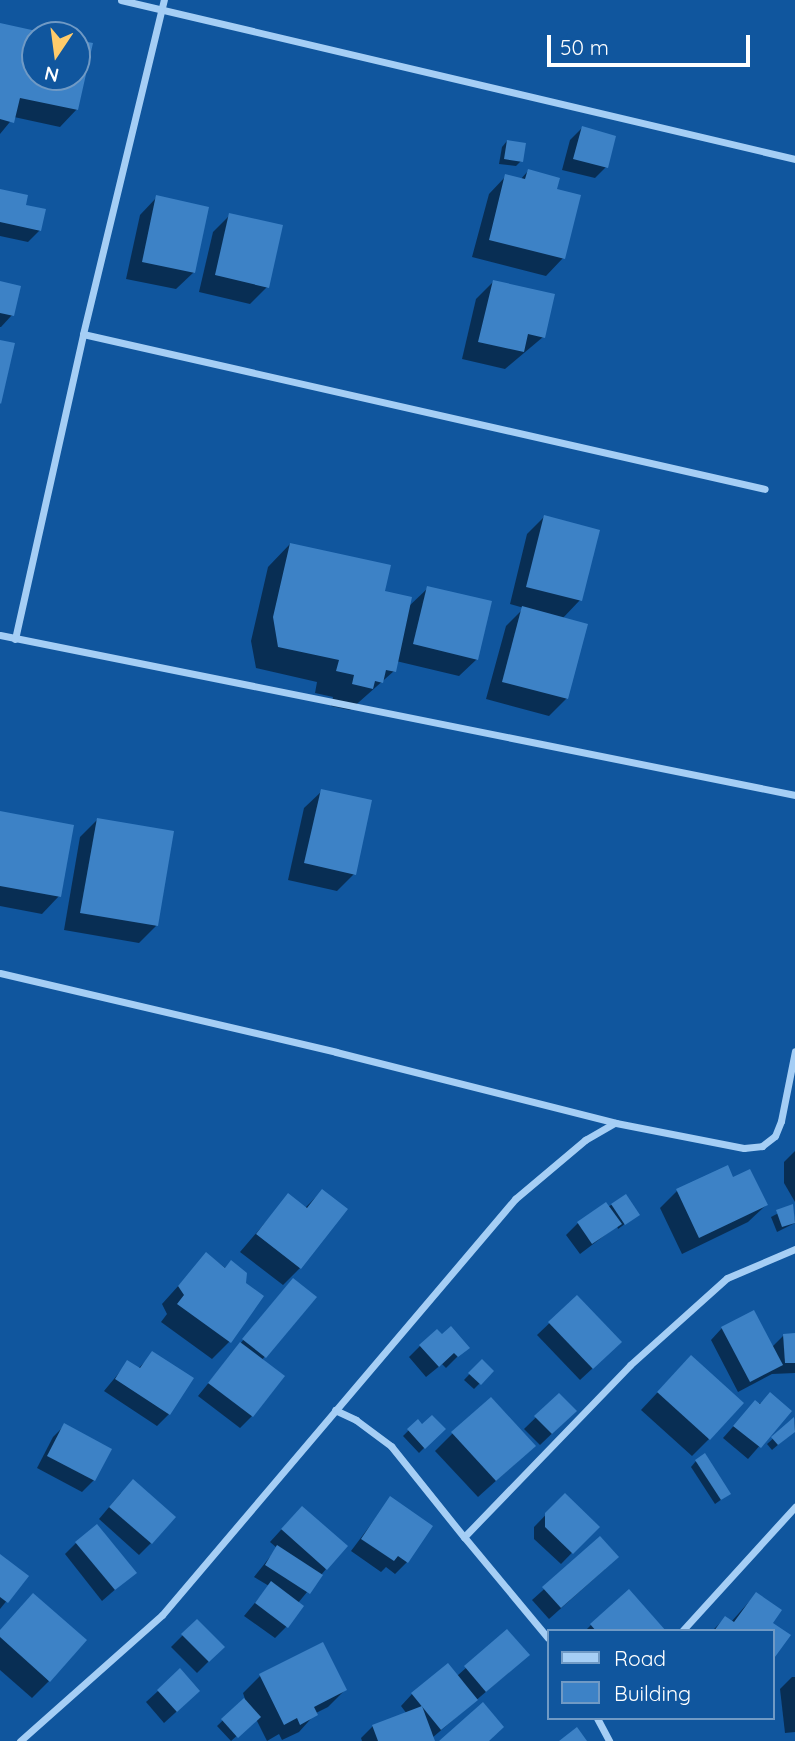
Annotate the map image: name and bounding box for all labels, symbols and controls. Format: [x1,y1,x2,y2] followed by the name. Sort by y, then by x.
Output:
[21,21,91,91] north arrow
[550,21,753,65] scale bar
[560,34,609,60] text: 50 m
[42,61,61,88] text: N
[546,1629,774,1720] legend
[614,1645,666,1671] text: Road
[614,1680,691,1706] text: Building

